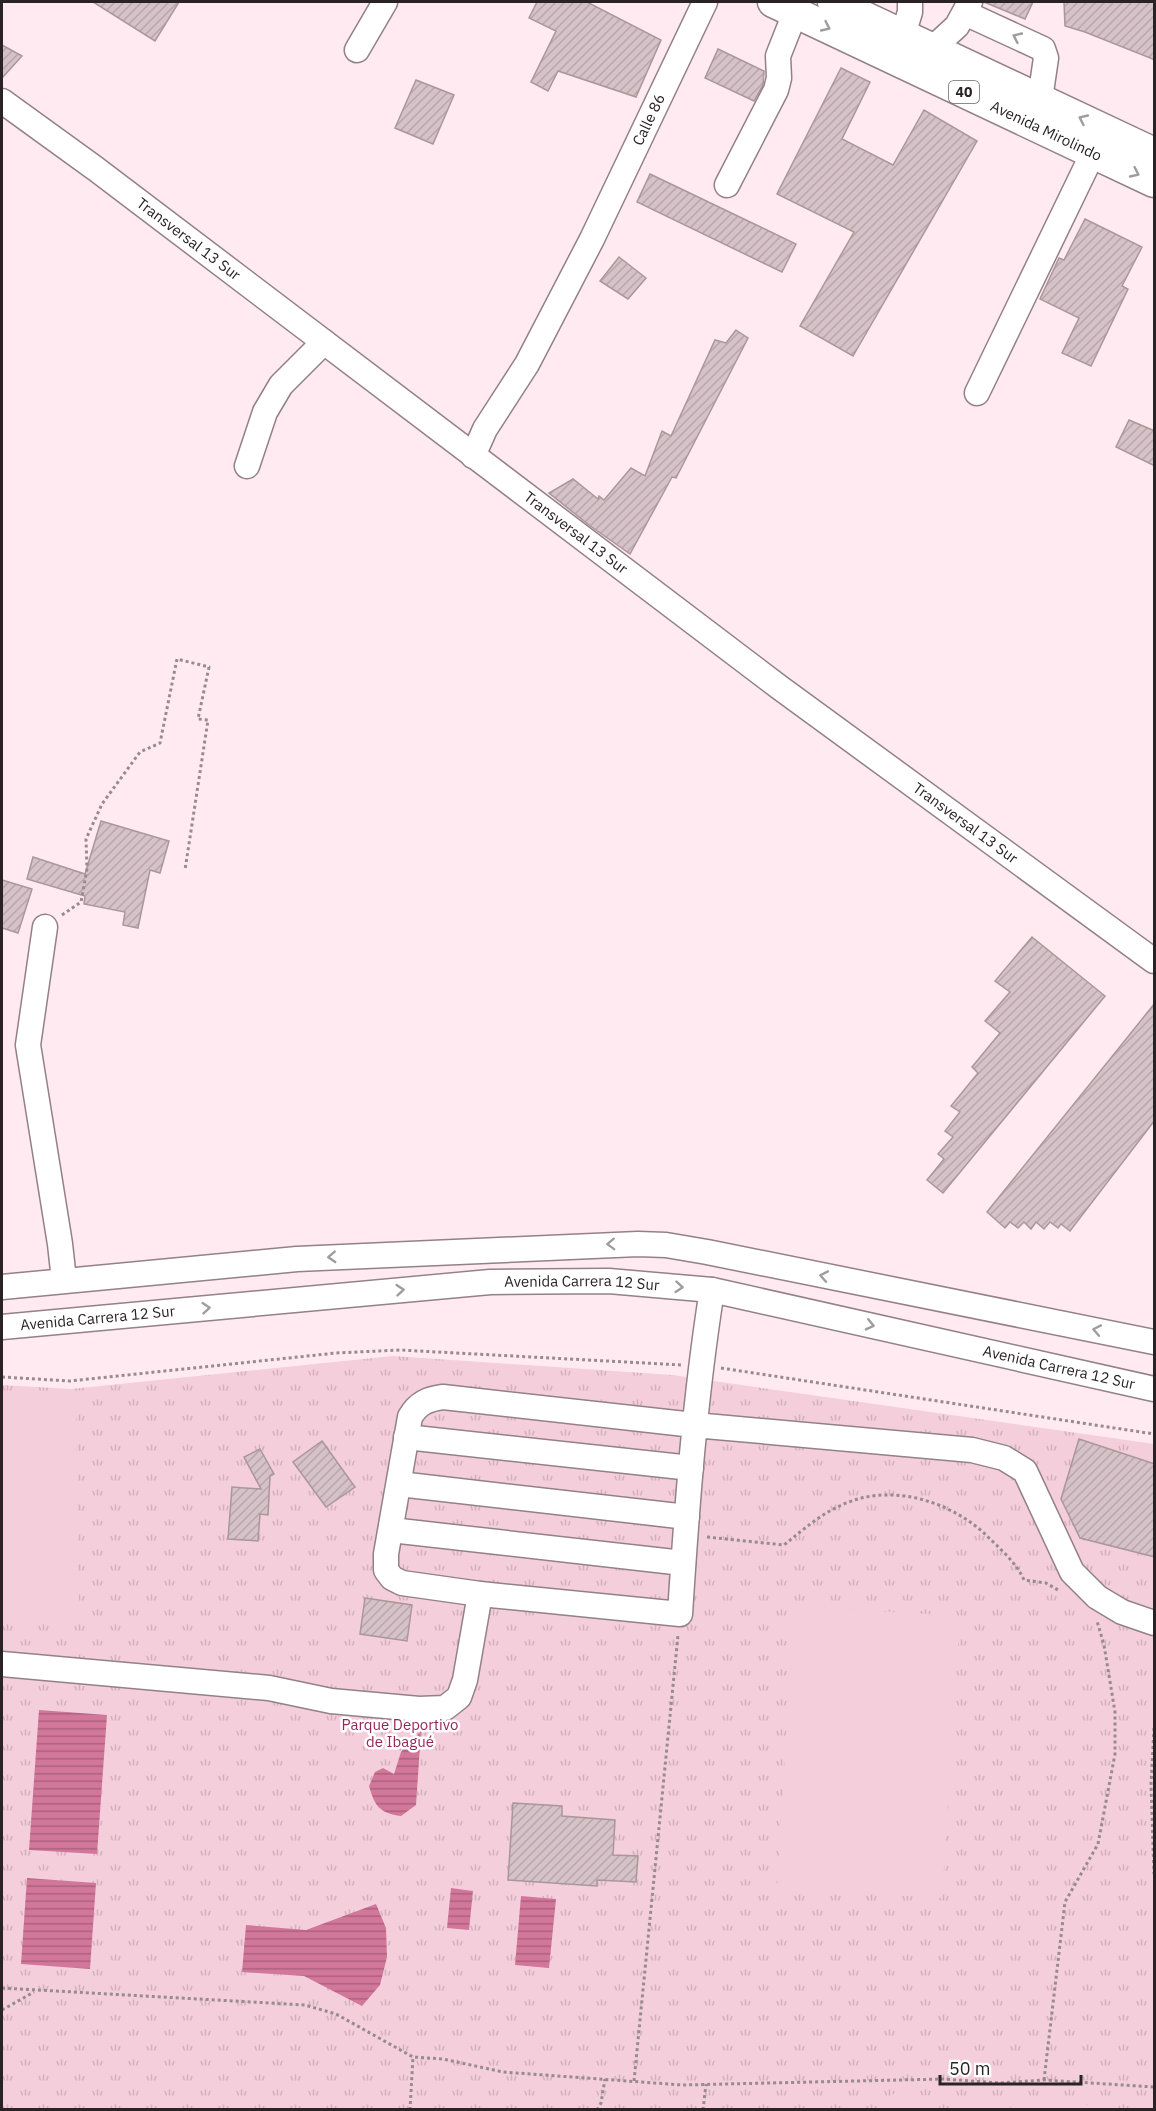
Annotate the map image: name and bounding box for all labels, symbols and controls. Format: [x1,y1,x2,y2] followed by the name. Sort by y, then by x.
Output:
[819,20,830,32] one-way arrow
[1013,32,1024,44] one-way arrow
[949,81,979,103] road number: 40
[628,90,669,149] street label: Calle 86
[988,96,1105,165] street label: Avenida Mirolindo
[1078,115,1089,127] one-way arrow
[1129,166,1140,178] one-way arrow
[133,193,245,284] street label: Transversal 13 Sur
[520,487,632,578] street label: Transversal 13 Sur
[909,778,1022,868] street label: Transversal 13 Sur
[606,1238,615,1251] one-way arrow
[327,1250,336,1263] one-way arrow
[819,1270,829,1283] one-way arrow
[504,1271,661,1294] street label: Avenida Carrera 12 Sur
[674,1280,683,1293] one-way arrow
[396,1284,405,1297] one-way arrow
[19,1301,176,1334] street label: Avenida Carrera 12 Sur
[202,1302,211,1315] one-way arrow
[864,1318,874,1331] one-way arrow
[1092,1325,1102,1338] one-way arrow
[981,1341,1137,1394] street label: Avenida Carrera 12 Sur
[341,1715,459,1751] park label: Parque Deportivo de Ibagué
[940,2048,1081,2086] scale bar
[949,2057,991,2080] text: 50 m

